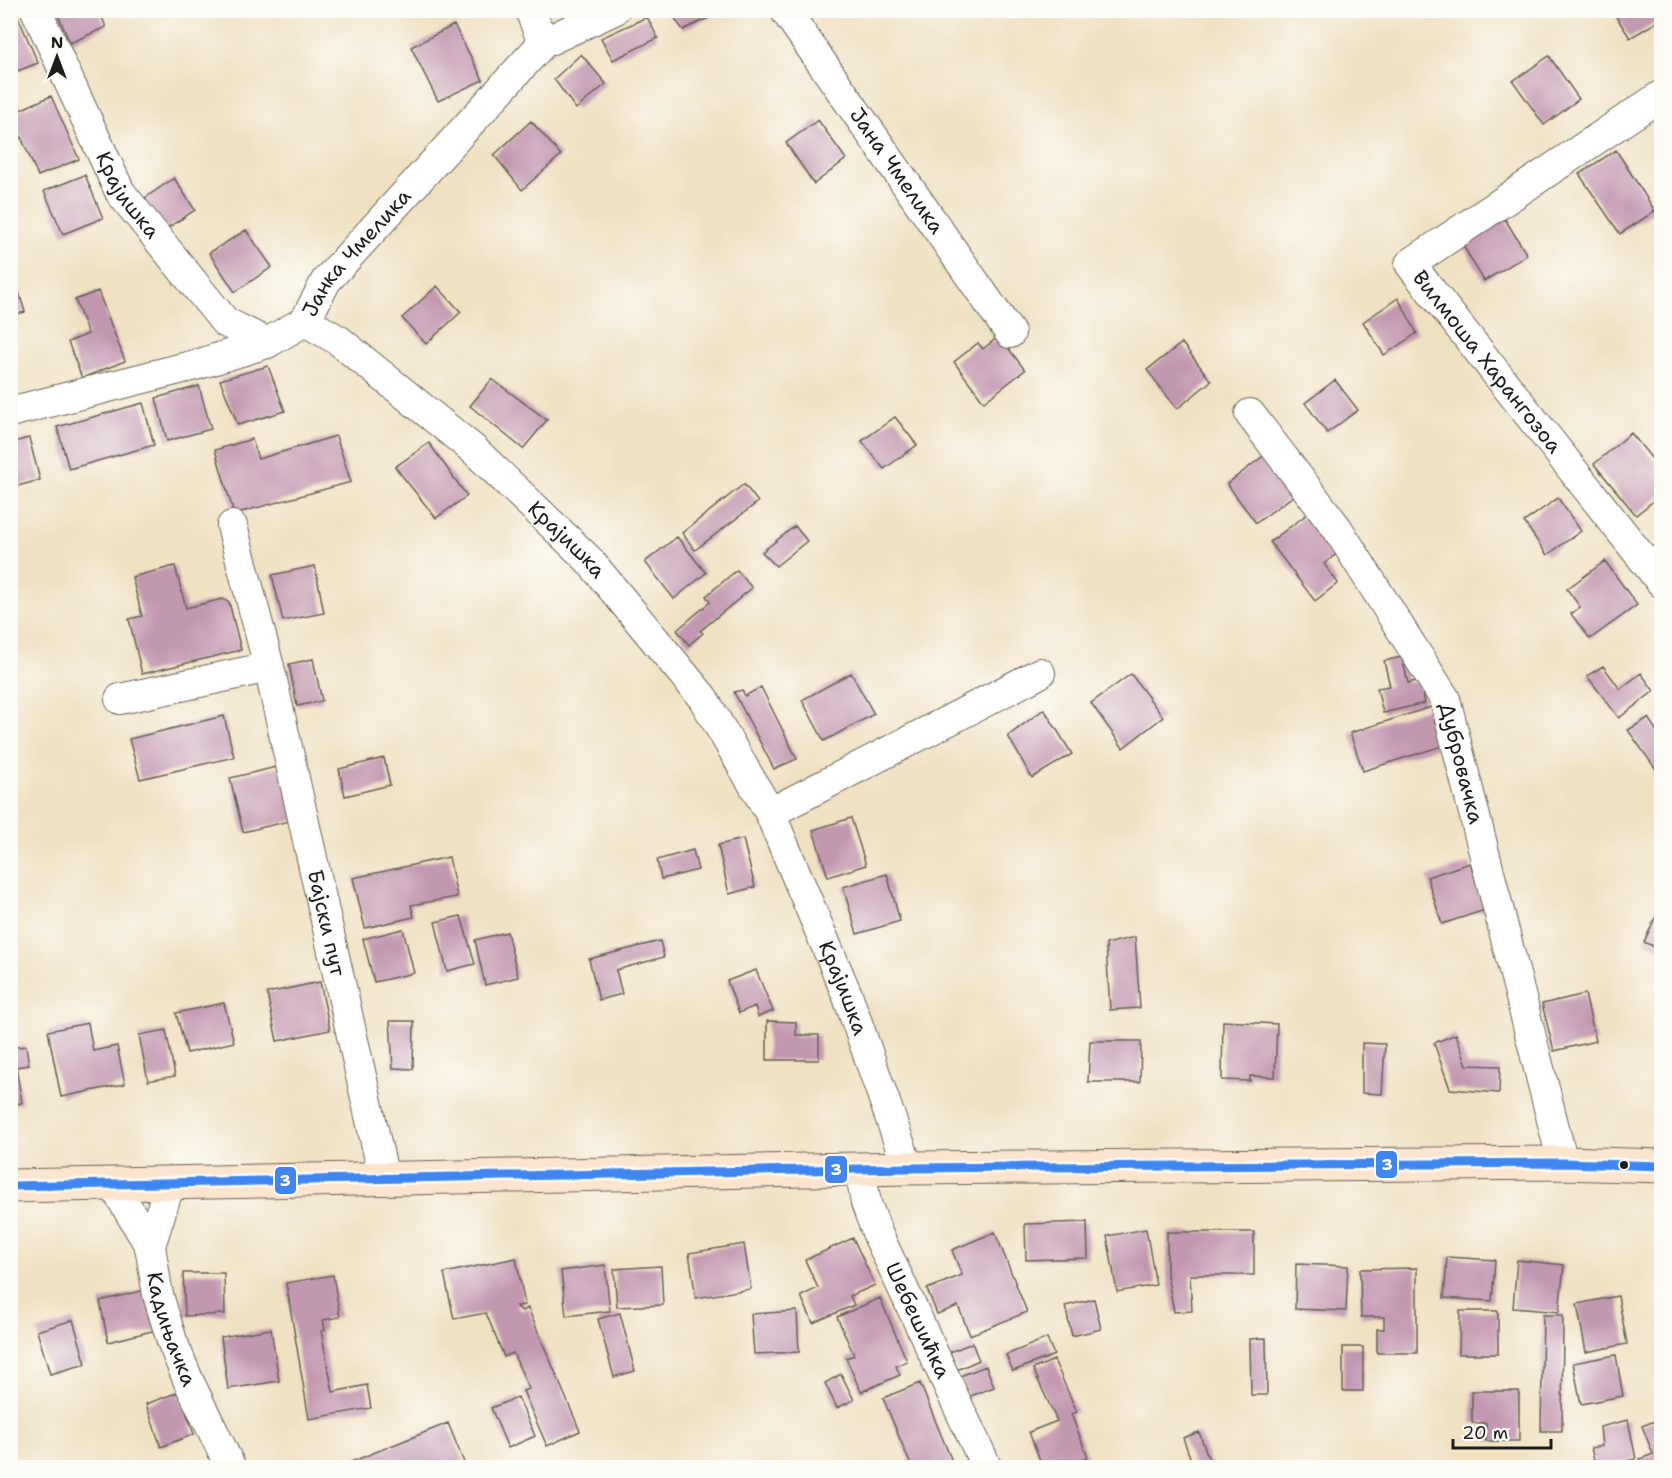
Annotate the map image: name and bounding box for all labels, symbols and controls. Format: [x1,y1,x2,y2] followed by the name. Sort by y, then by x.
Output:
[27,27,87,87] north arrow
[51,32,63,53] text: N
[843,102,951,240] street label: Јана Чмелика
[89,147,166,244] street label: Крајишка
[296,183,417,322] street label: Јанка Чмелика
[1406,264,1568,459] street label: Вилмоша Харангозоа
[522,495,612,584] street label: Крајишка
[1432,700,1490,827] street label: Дубровачка
[301,867,352,979] street label: Бајски пут
[812,937,874,1039] street label: Крајишка
[1375,1150,1398,1179] line badge: 3
[1381,1154,1393,1175] text: 3
[824,1155,848,1184] line badge: 3
[830,1159,842,1180] text: 3
[1618,1159,1630,1171] unlabelled marker
[274,1166,297,1195] line badge: 3
[279,1170,291,1191] text: 3
[879,1258,957,1383] street label: Шебешићка
[140,1270,203,1390] street label: Кадињачка
[1453,1412,1550,1450] scale bar
[1462,1421,1508,1445] text: 20 m

